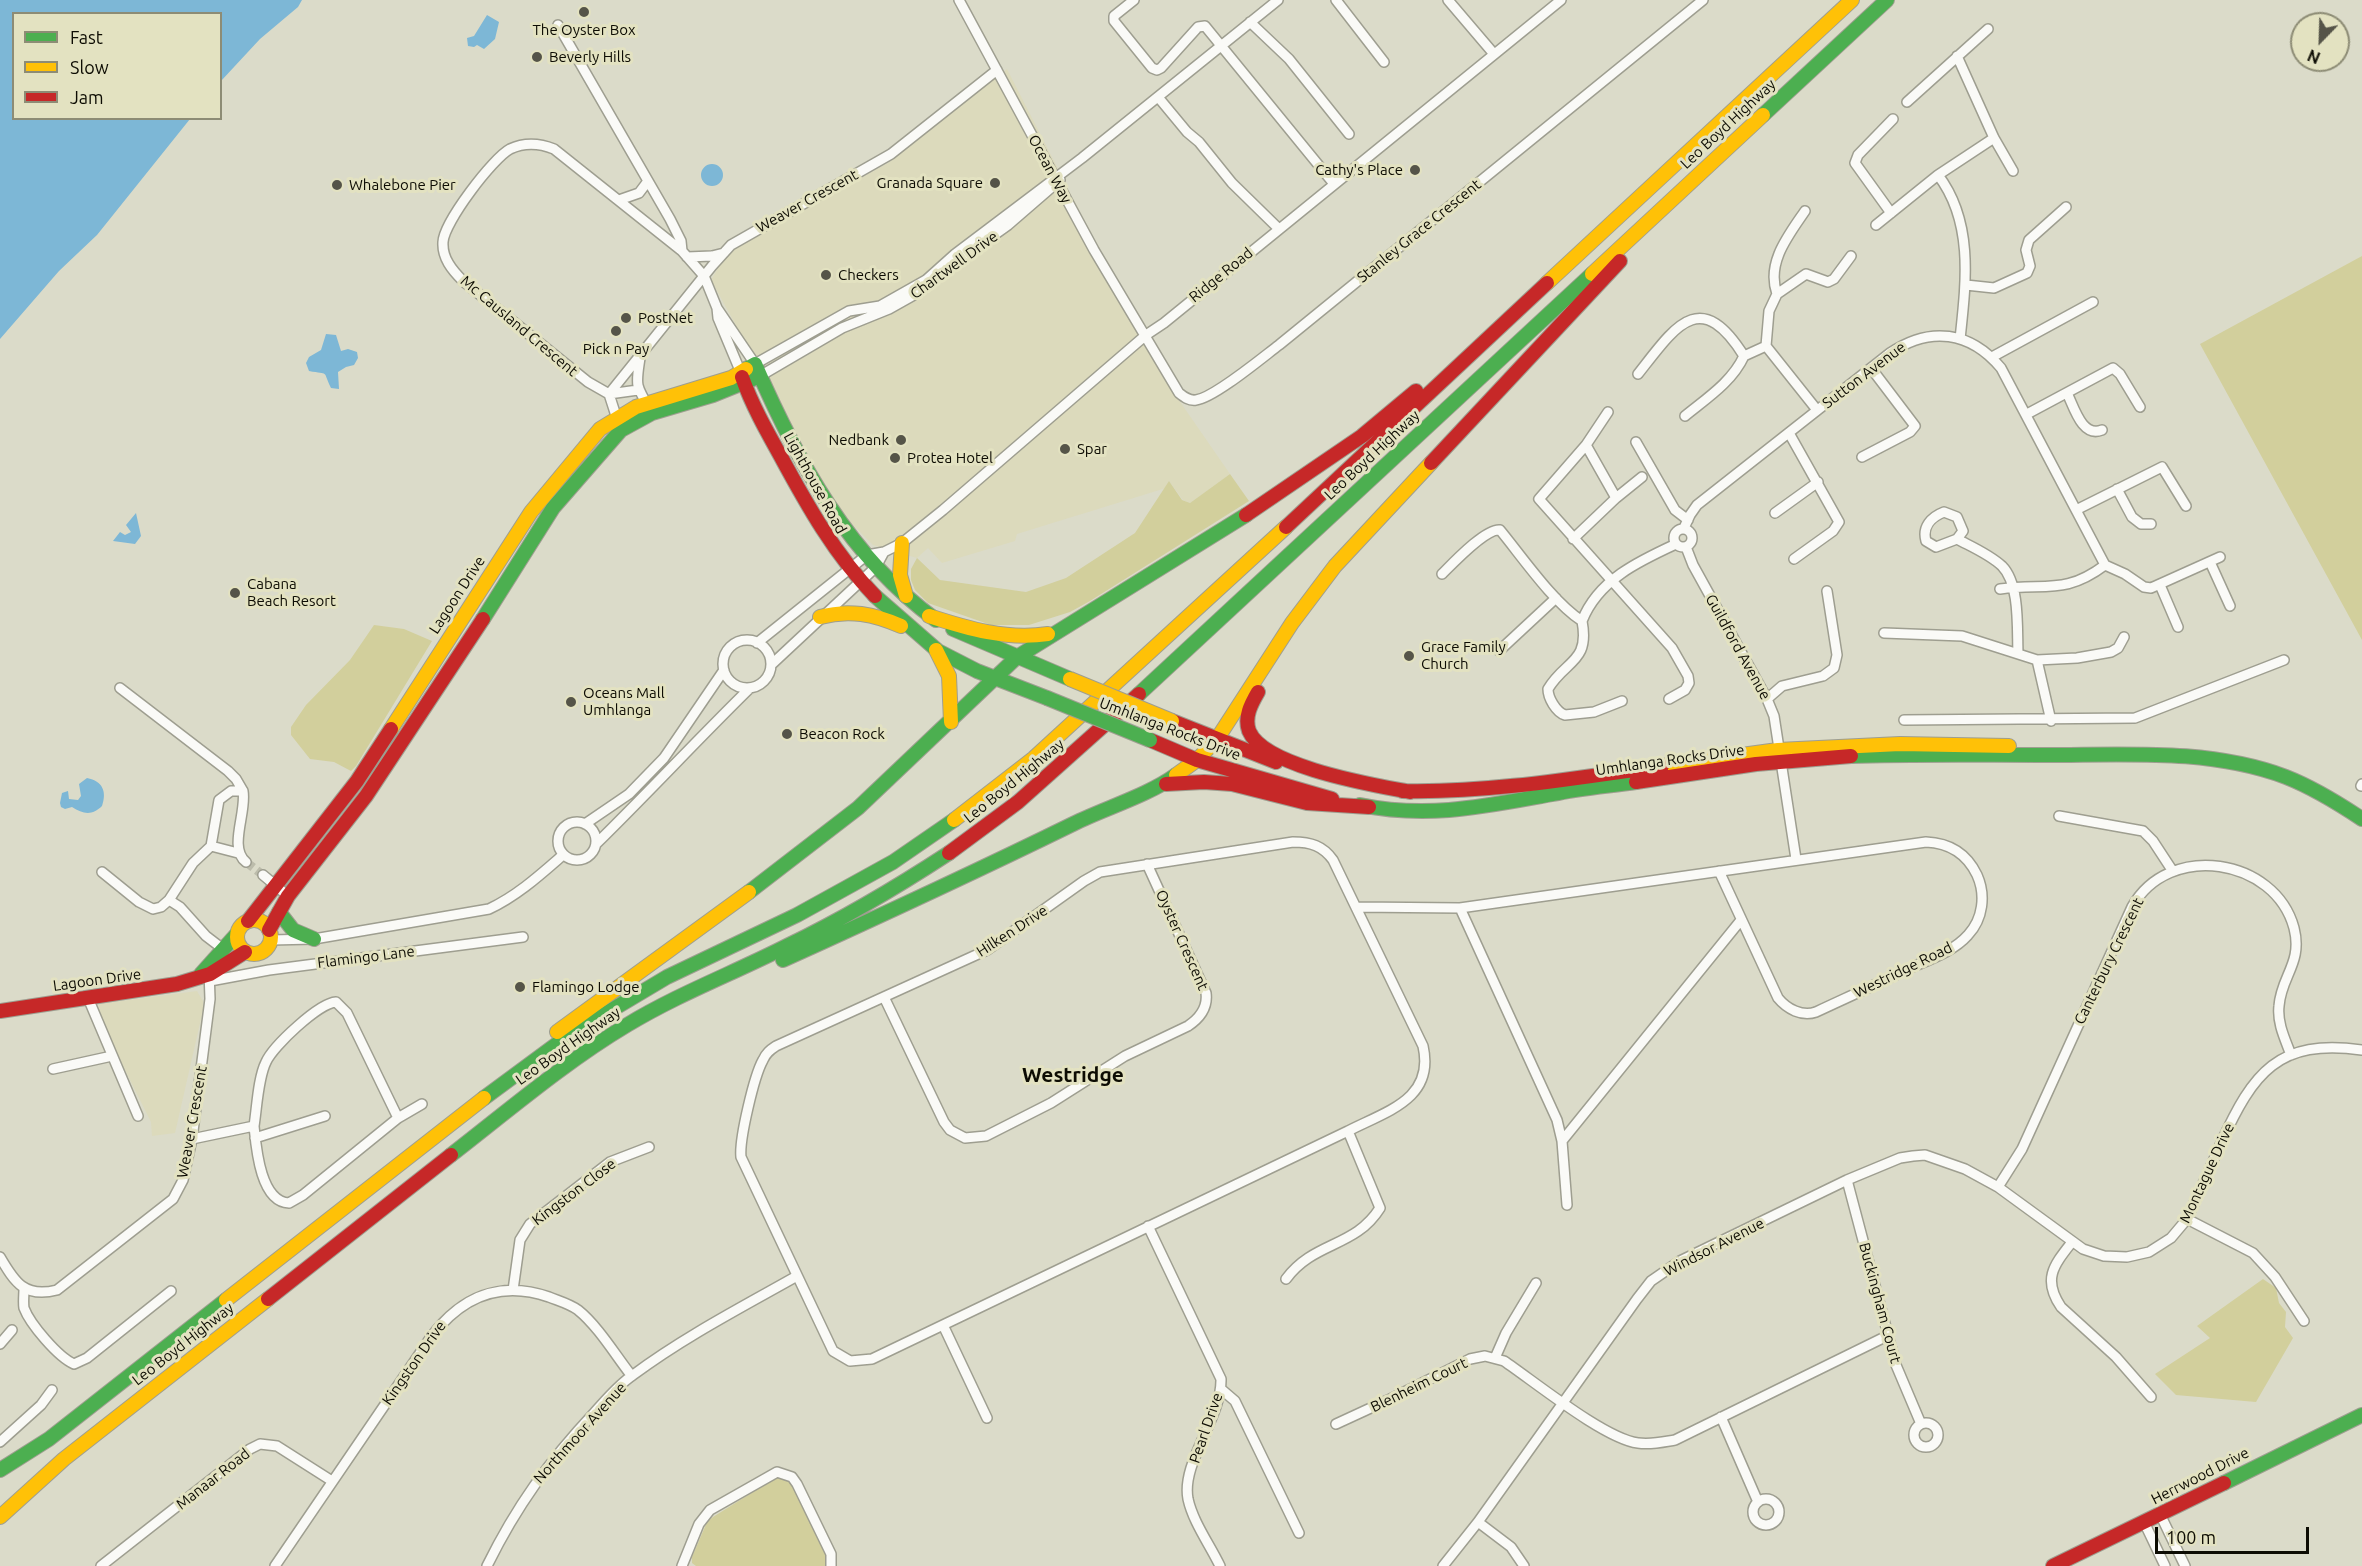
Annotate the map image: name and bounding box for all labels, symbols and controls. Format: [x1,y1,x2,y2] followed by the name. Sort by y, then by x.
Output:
[577,5,591,19] marker: The Oyster Box
[12,12,222,120] legend
[2290,12,2350,72] north arrow
[533,21,635,39] place label: The Oyster Box
[70,27,103,47] text: Fast
[2305,46,2323,67] text: N
[549,48,631,66] place label: Beverly Hills
[530,50,544,64] marker: Beverly Hills
[70,57,109,77] text: Slow
[1677,75,1779,173] street label: Leo Boyd Highway
[70,87,104,107] text: Jam
[1024,132,1076,206] street label: Ocean Way
[1315,161,1403,179] place label: Cathy's Place
[1408,163,1422,177] marker: Cathy's Place
[753,166,861,236] street label: Weaver Crescent
[877,174,983,192] place label: Granada Square
[1353,175,1485,287] street label: Stanley Grace Crescent
[349,176,456,194] place label: Whalebone Pier
[988,176,1002,190] marker: Granada Square
[330,178,344,192] marker: Whalebone Pier
[907,227,1001,303] street label: Chartwell Drive
[1186,244,1256,306] street label: Ridge Road
[838,266,899,284] place label: Checkers
[819,268,833,282] marker: Checkers
[457,272,581,380] street label: Mc Causland Crescent
[638,309,693,327] place label: PostNet
[619,311,633,325] marker: PostNet
[609,324,623,338] marker: Pick n Pay
[1819,338,1909,412] street label: Sutton Avenue
[583,340,649,358] place label: Pick n Pay
[1321,406,1423,504] street label: Leo Boyd Highway
[780,429,850,537] street label: Lighthouse Road
[829,431,889,449] place label: Nedbank
[894,433,908,447] marker: Nedbank
[1077,440,1107,458] place label: Spar
[1058,442,1072,456] marker: Spar
[907,449,993,467] place label: Protea Hotel
[888,451,902,465] marker: Protea Hotel
[425,553,489,637] street label: Lagoon Drive
[247,575,336,610] place label: Cabana Beach Resort
[228,586,242,600] marker: Cabana Beach Resort
[1702,591,1774,703] street label: Guildford Avenue
[1421,638,1506,673] place label: Grace Family Church
[1402,649,1416,663] marker: Grace Family Church
[583,684,665,719] place label: Oceans Mall Umhlanga
[1097,694,1243,764] street label: Umhlanga Rocks Drive
[564,695,578,709] marker: Oceans Mall Umhlanga
[799,725,885,743] place label: Beacon Rock
[780,727,794,741] marker: Beacon Rock
[960,735,1068,827] street label: Leo Boyd Highway
[1595,741,1745,779] street label: Umhlanga Rocks Drive
[1152,887,1212,993] street label: Oyster Crescent
[2071,895,2147,1027] street label: Canterbury Crescent
[973,901,1051,961] street label: Hilken Drive
[1851,938,1955,1002] street label: Westridge Road
[316,942,416,972] street label: Flamingo Lane
[52,965,142,995] street label: Lagoon Drive
[532,978,640,996] place label: Flamingo Lodge
[513,980,527,994] marker: Flamingo Lodge
[512,1003,624,1089] street label: Leo Boyd Highway
[1022,1062,1124,1088] district label: Westridge
[173,1064,211,1180] street label: Weaver Crescent
[2176,1120,2238,1226] street label: Montague Drive
[529,1155,619,1229] street label: Kingston Close
[1661,1214,1767,1280] street label: Windsor Avenue
[1855,1241,1905,1365] street label: Buckingham Court
[129,1299,237,1389] street label: Leo Boyd Highway
[378,1317,450,1409] street label: Kingston Drive
[1368,1354,1470,1416] street label: Blenheim Court
[530,1379,630,1487] street label: Northmoor Avenue
[1186,1390,1226,1466] street label: Pearl Drive
[2148,1444,2252,1508] street label: Herrwood Drive
[173,1445,253,1513] street label: Manaar Road
[2158,1515,2312,1553] scale bar
[2166,1527,2216,1547] text: 100 m

